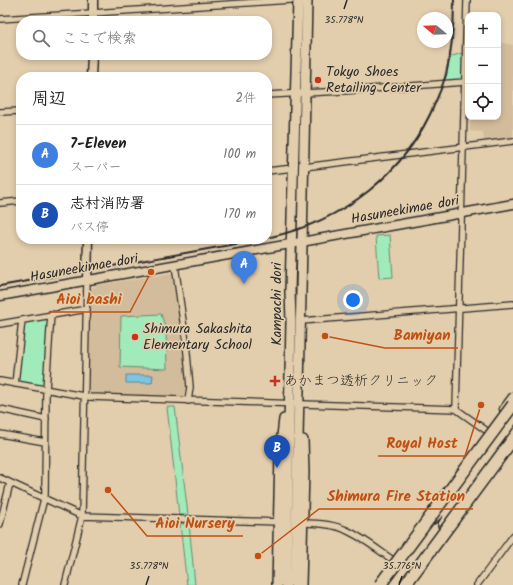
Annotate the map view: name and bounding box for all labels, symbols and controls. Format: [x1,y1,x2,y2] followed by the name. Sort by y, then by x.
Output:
[325,12,364,28] text: 35.778°N
[417,12,453,48] north arrow
[465,12,501,120] map controls
[465,12,501,48] button: +
[16,16,272,60] search box
[30,27,52,49] icon: search
[62,27,137,51] text: ここで検索
[465,48,501,84] button: −
[326,61,422,99] place label: Tokyo Shoes Retailing Center
[313,75,323,85] marker: Tokyo Shoes Retailing Center
[465,84,501,120] button: locate
[32,86,66,113] text: 周辺
[235,88,256,109] text: 2件
[70,132,127,156] text: 7-Eleven
[41,144,49,165] text: A
[223,144,256,165] text: 100 m
[70,157,121,178] text: スーパー
[349,190,461,230] street label: Hasuneekimae dori
[70,192,145,216] text: 志村消防署
[41,204,49,225] text: B
[224,204,256,225] text: 170 m
[70,217,109,238] text: バス停
[28,248,140,288] street label: Hasuneekimae dori
[231,251,257,284] pin: A
[266,262,288,346] street label: Kampachi dori
[49,285,130,312] callout: Aioi bashi
[56,288,123,312] text: Aioi bashi
[343,290,363,310] your location
[143,318,252,356] place label: Shimura Sakashita Elementary School
[385,321,458,348] callout: Bamiyan
[394,324,450,348] text: Bamiyan
[130,332,140,342] marker: Shimura Sakashita Elementary School
[284,370,438,392] place label: あかまつ透析クリニック
[269,375,281,387] marker: あかまつ透析クリニック
[378,429,465,456] callout: Royal Host
[386,432,458,456] text: Royal Host
[264,435,290,468] pin: B
[319,482,473,509] callout: Shimura Fire Station
[327,485,465,509] text: Shimura Fire Station
[147,509,243,536] callout: Aioi Nursery
[155,512,235,536] text: Aioi Nursery
[130,558,169,574] text: 35.778°N
[383,558,421,574] text: 35.776°N

